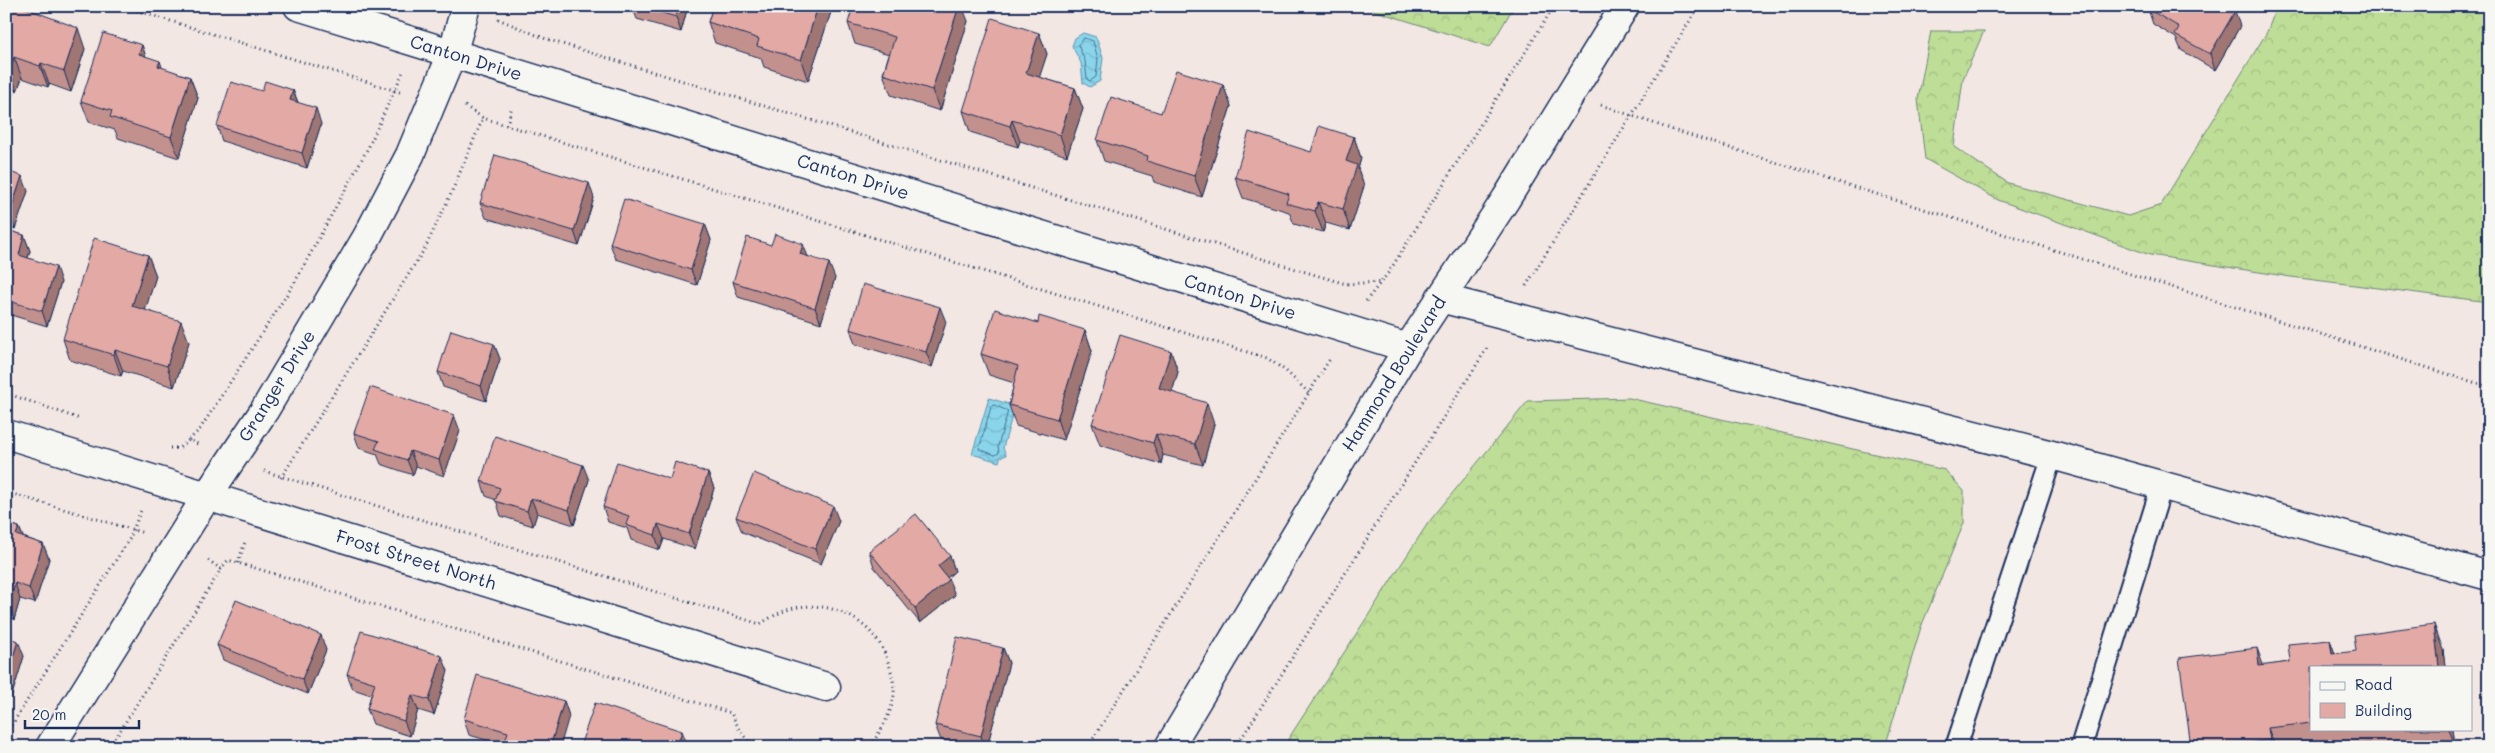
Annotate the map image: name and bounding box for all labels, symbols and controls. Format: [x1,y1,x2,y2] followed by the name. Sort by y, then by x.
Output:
[407,29,525,85] street label: Canton Drive
[794,148,912,204] street label: Canton Drive
[1181,268,1299,324] street label: Canton Drive
[1336,291,1451,456] street label: Hammond Boulevard
[232,325,320,446] street label: Granger Drive
[333,523,499,595] street label: Frost Street North
[2310,666,2472,730] legend
[2355,674,2392,694] text: Road
[25,698,139,730] scale bar
[2355,700,2412,720] text: Building
[32,704,66,724] text: 20 m

